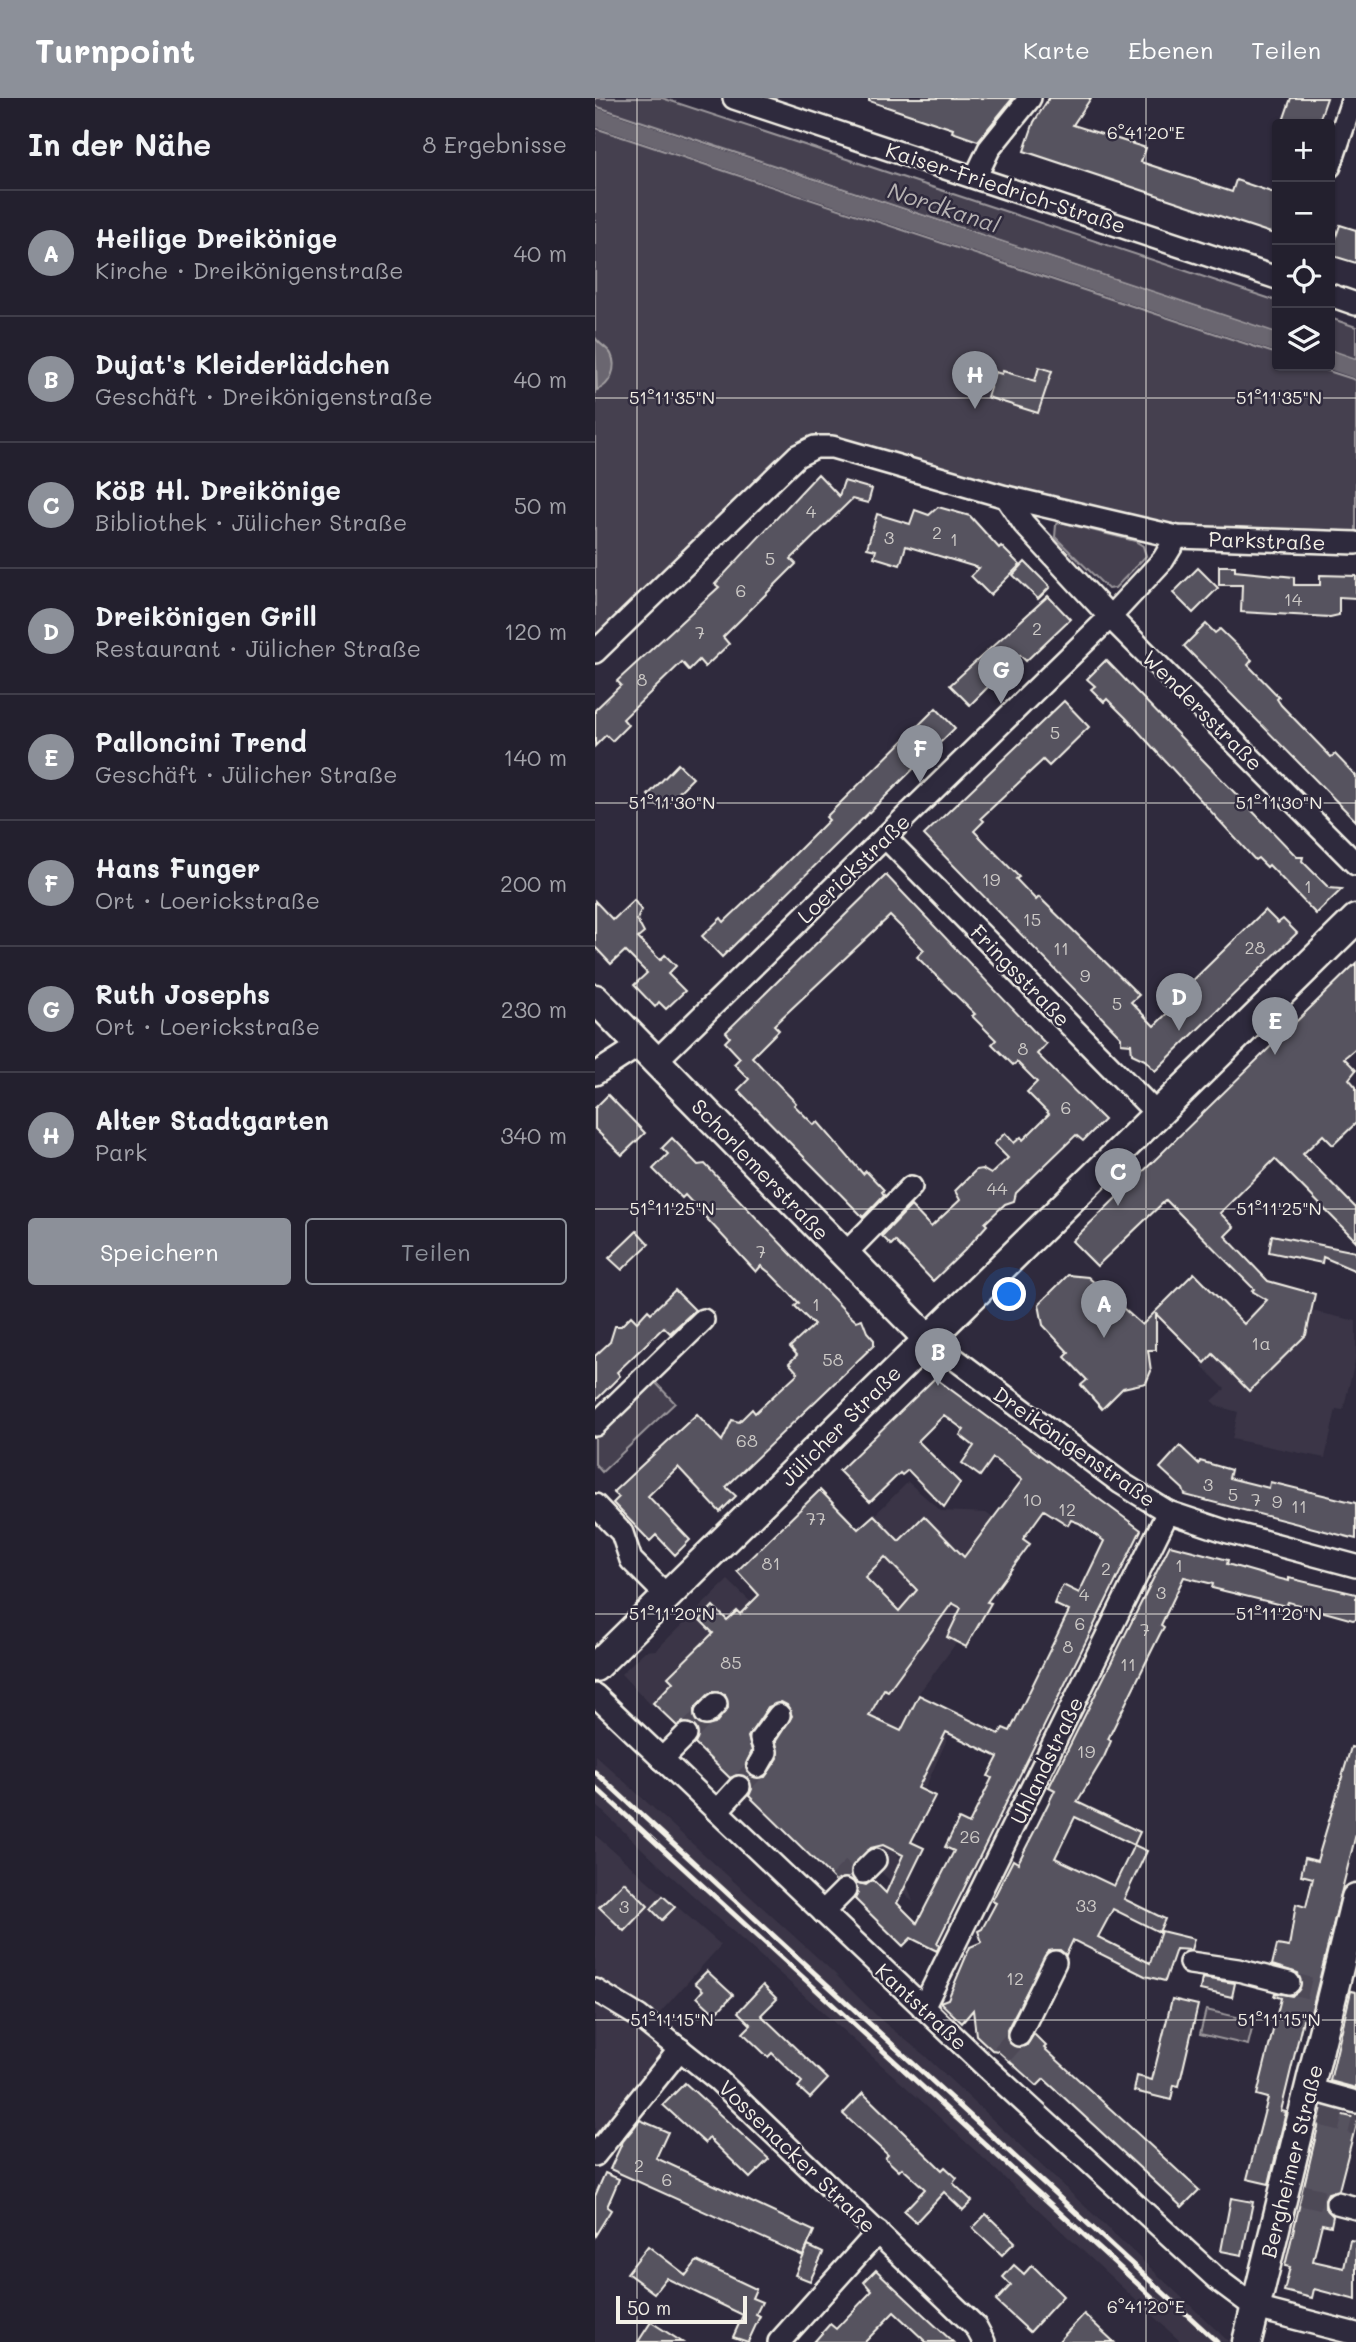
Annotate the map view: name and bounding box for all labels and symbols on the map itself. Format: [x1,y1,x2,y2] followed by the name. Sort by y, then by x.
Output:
[1107,120,1185,144] text: 6°41'20"E
[883,135,1129,239] street label: Kaiser-Friedrich-Straße
[884,175,1004,239] water label: Nordkanal
[952,351,998,409] pin: H
[629,385,715,409] text: 51°11'35"N
[1236,385,1322,409] text: 51°11'35"N
[806,499,817,523] house number: 4
[932,520,942,544] house number: 2
[1208,524,1326,556] street label: Parkstraße
[884,525,894,549] house number: 3
[950,527,958,551] house number: 1
[765,546,775,570] house number: 5
[736,578,746,602] house number: 6
[1284,587,1303,611] house number: 14
[1032,616,1042,640] house number: 2
[695,620,705,644] house number: 7
[1137,644,1269,776] street label: Wendersstraße
[978,646,1024,704] pin: G
[637,667,648,691] house number: 8
[1050,720,1060,744] house number: 5
[897,725,943,783] pin: F
[629,790,715,814] text: 51°11'30"N
[1236,790,1322,814] text: 51°11'30"N
[791,807,915,929] street label: Loerickstraße
[982,867,1001,891] house number: 19
[1304,874,1312,898] house number: 1
[1023,907,1041,931] house number: 15
[965,918,1077,1032] street label: Fringsstraße
[1245,935,1266,959] house number: 28
[1053,936,1069,960] house number: 11
[1080,963,1091,987] house number: 9
[1156,973,1202,1031] pin: D
[1112,991,1122,1015] house number: 5
[1252,997,1298,1055] pin: E
[1018,1036,1029,1060] house number: 8
[686,1092,836,1246] street label: Schorlemerstraße
[1061,1095,1071,1119] house number: 6
[1095,1148,1141,1206] pin: C
[986,1176,1008,1200] house number: 44
[629,1196,715,1220] text: 51°11'25"N
[1236,1196,1322,1220] text: 51°11'25"N
[756,1239,766,1263] house number: 7
[992,1277,1026,1311] your location
[1081,1280,1127,1338] pin: A
[812,1292,820,1316] house number: 1
[915,1328,961,1386] pin: B
[1251,1331,1271,1355] house number: 1a
[822,1347,844,1371] house number: 58
[774,1359,906,1491] street label: Jülicher Straße
[989,1380,1161,1512] street label: Dreikönigenstraße
[736,1428,758,1452] house number: 68
[1203,1472,1213,1496] house number: 3
[1228,1482,1238,1506] house number: 5
[1022,1487,1042,1511] house number: 10
[1251,1487,1261,1511] house number: 7
[1272,1489,1283,1513] house number: 9
[1291,1494,1307,1518] house number: 11
[1058,1497,1076,1521] house number: 12
[806,1506,826,1530] house number: 77
[762,1551,780,1575] house number: 81
[1175,1553,1183,1577] house number: 1
[1101,1556,1111,1580] house number: 2
[1156,1580,1166,1604] house number: 3
[1079,1582,1090,1606] house number: 4
[629,1601,715,1625] text: 51°11'20"N
[1236,1601,1322,1625] text: 51°11'20"N
[1075,1611,1085,1635] house number: 6
[1140,1617,1150,1641] house number: 7
[1063,1634,1074,1658] house number: 8
[720,1650,742,1674] house number: 85
[1120,1652,1136,1676] house number: 11
[1003,1692,1089,1828] street label: Uhlandstraße
[1077,1739,1096,1763] house number: 19
[960,1824,980,1848] house number: 26
[1075,1893,1097,1917] house number: 33
[619,1894,629,1918] house number: 3
[870,1957,974,2055] street label: Kantstraße
[1006,1966,1024,1990] house number: 12
[630,2007,714,2031] text: 51°11'15"N
[1237,2007,1321,2031] text: 51°11'15"N
[1254,2062,1328,2260] street label: Bergheimer Straße
[714,2074,882,2238] street label: Vossenacker Straße
[634,2153,644,2177] house number: 2
[662,2167,672,2191] house number: 6
[616,2293,747,2325] scale bar
[1107,2294,1185,2318] text: 6°41'20"E

